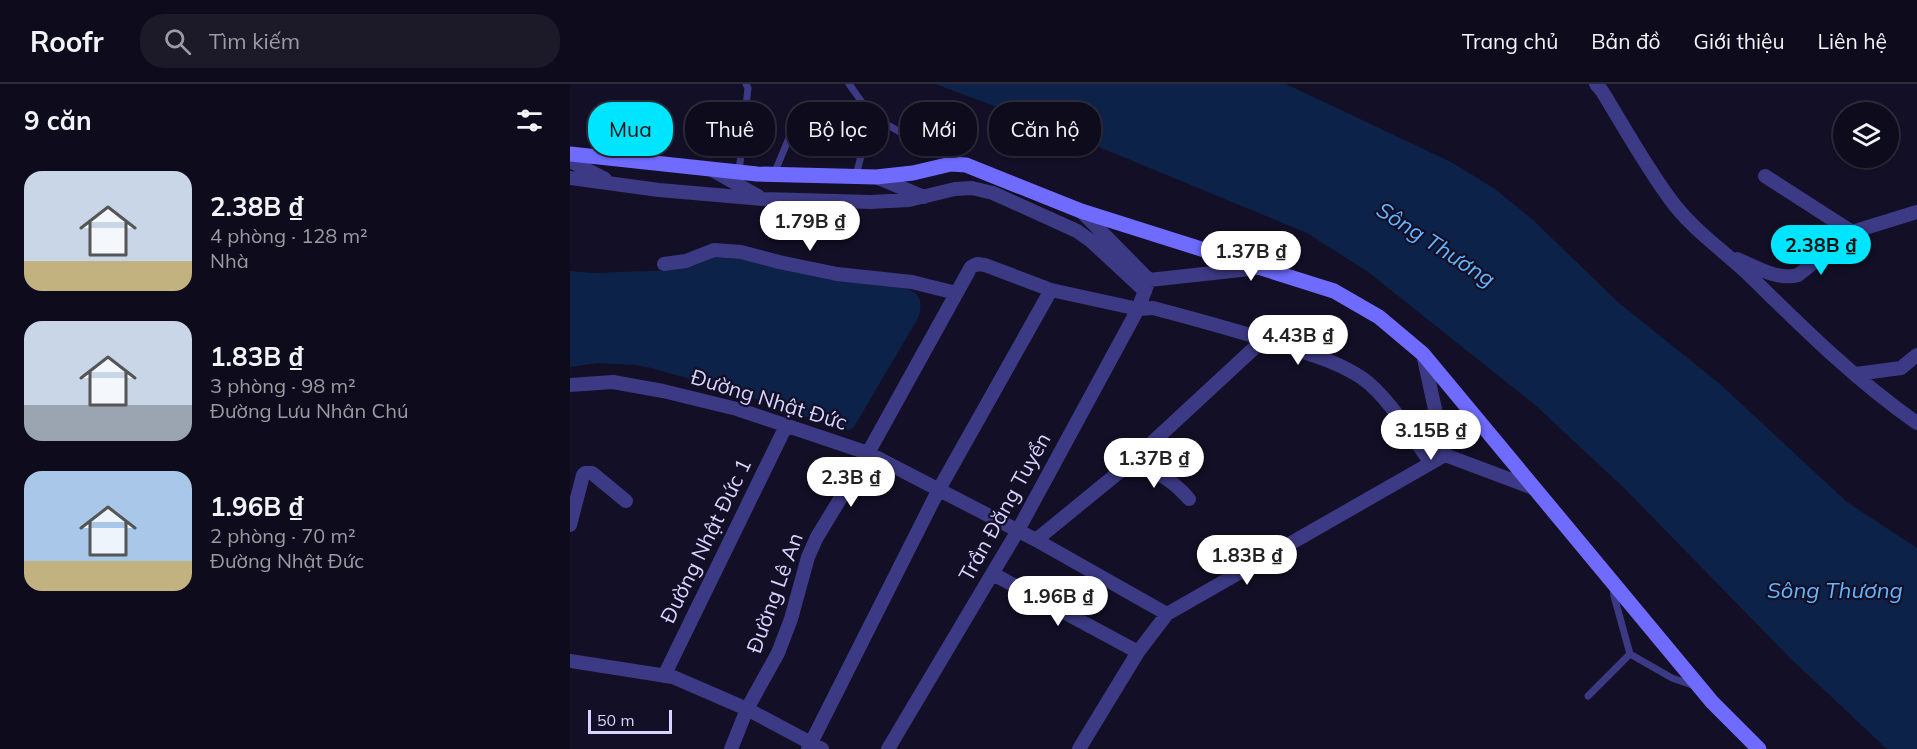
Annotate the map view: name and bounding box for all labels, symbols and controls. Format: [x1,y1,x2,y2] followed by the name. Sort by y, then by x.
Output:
[140,14,560,68] search box
[30,24,104,59] text: Roofr
[161,25,194,58] icon: search
[209,27,300,55] text: Tìm kiếm
[1462,28,1558,54] text: Trang chủ
[1591,28,1661,54] text: Bản đồ
[1694,28,1785,54] text: Giới thiệu
[1818,28,1887,54] text: Liên hệ
[588,102,673,156] chip: Mua
[685,102,775,156] chip: Thuê
[787,102,888,156] chip: Bộ lọc
[900,102,977,156] chip: Mới
[989,102,1101,156] chip: Căn hộ
[1833,102,1899,168] map controls
[1833,102,1899,168] button: layers
[24,104,92,137] text: 9 căn
[513,104,546,137] icon: filters
[210,190,304,223] text: 2.38B ₫
[72,195,144,267] icon: home
[1371,195,1501,293] water label: Sông Thương
[755,201,865,252] pin: 1.79B ₫
[774,208,846,233] text: 1.79B ₫
[210,223,368,248] text: 4 phòng · 128 m²
[1766,225,1876,276] pin: 2.38B ₫
[1196,231,1306,282] pin: 1.37B ₫
[1785,232,1857,257] text: 2.38B ₫
[1215,238,1287,263] text: 1.37B ₫
[210,248,249,273] text: Nhà
[1243,315,1353,366] pin: 4.43B ₫
[1262,322,1334,347] text: 4.43B ₫
[210,340,304,373] text: 1.83B ₫
[72,345,144,417] icon: home
[688,363,850,435] street label: Đường Nhật Đức
[210,373,356,398] text: 3 phòng · 98 m²
[210,398,408,423] text: Đường Lưu Nhân Chú
[1376,410,1486,461] pin: 3.15B ₫
[1395,417,1467,442] text: 3.15B ₫
[953,428,1056,585] street label: Trần Đăng Tuyển
[1099,438,1209,489] pin: 1.37B ₫
[1118,445,1190,470] text: 1.37B ₫
[654,454,756,627] street label: Đường Nhật Đức 1
[802,457,900,508] pin: 2.3B ₫
[821,464,881,489] text: 2.3B ₫
[210,490,304,523] text: 1.96B ₫
[72,495,144,567] icon: home
[210,523,356,548] text: 2 phòng · 70 m²
[740,529,808,656] street label: Đường Lê An
[1192,535,1302,586] pin: 1.83B ₫
[1211,542,1283,567] text: 1.83B ₫
[210,548,364,573] text: Đường Nhật Đức
[1003,576,1113,627] pin: 1.96B ₫
[1767,576,1903,604] water label: Sông Thương
[1022,583,1094,608] text: 1.96B ₫
[588,707,672,734] scale bar
[597,710,634,730] text: 50 m

